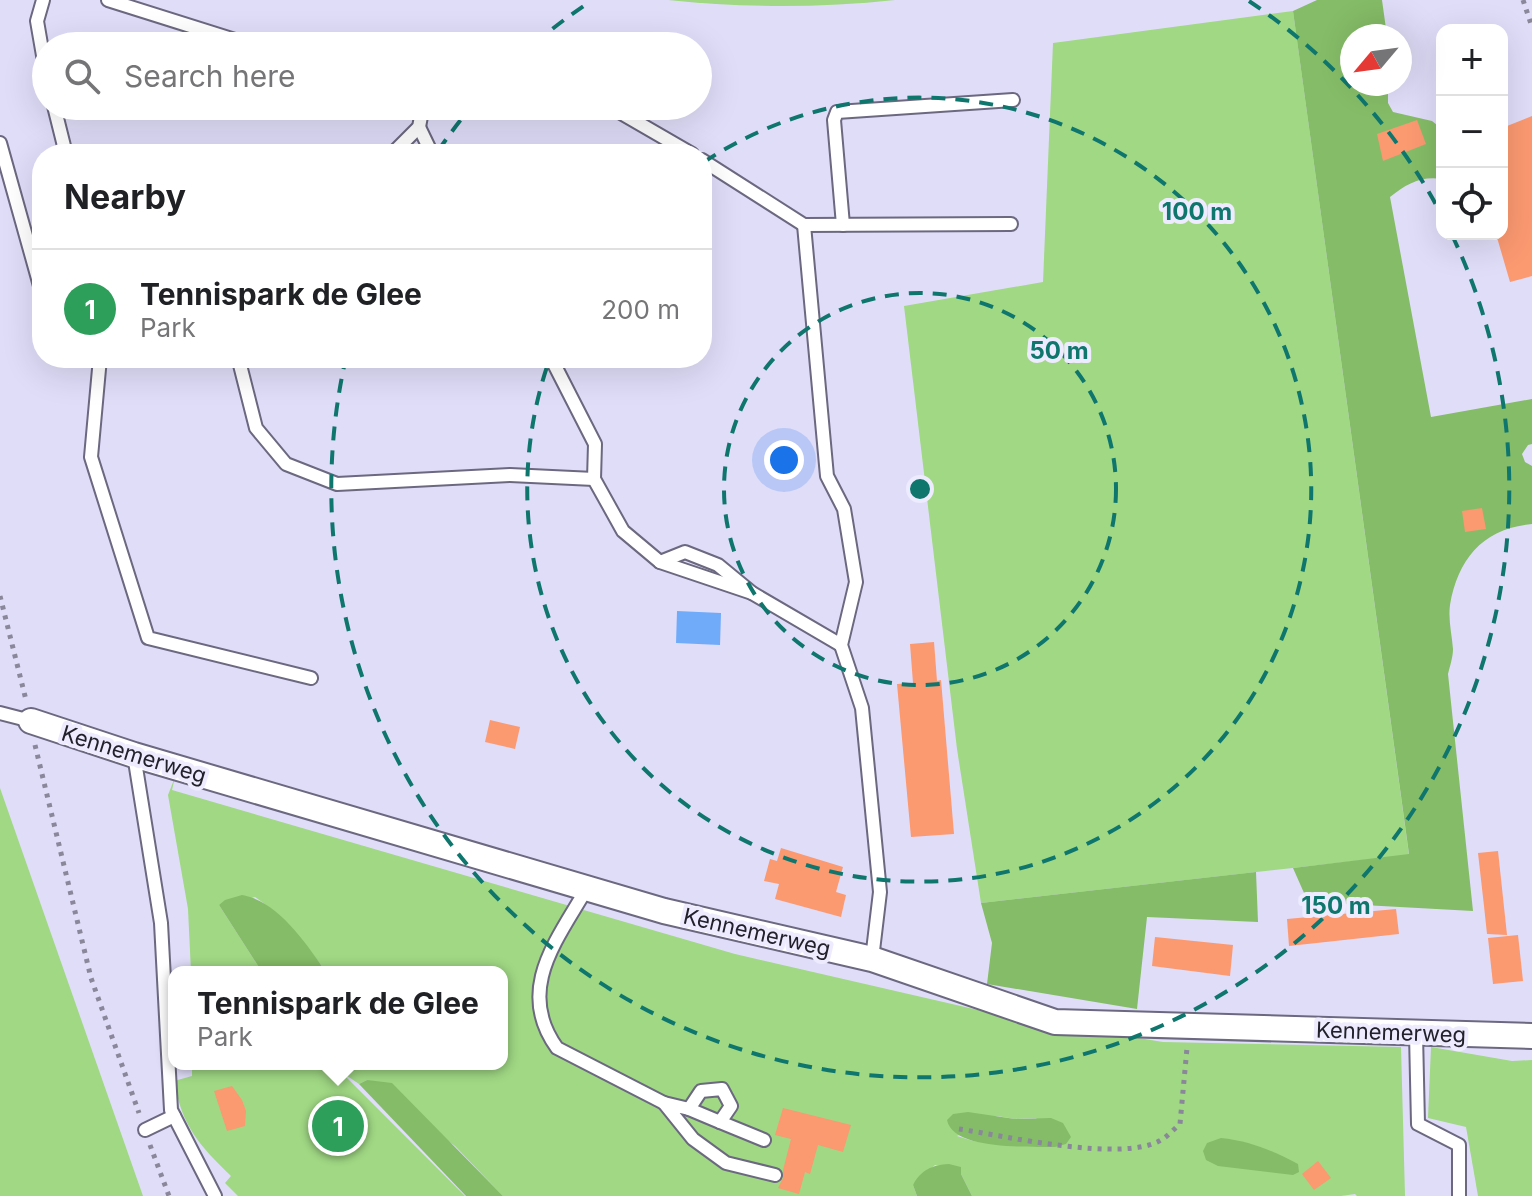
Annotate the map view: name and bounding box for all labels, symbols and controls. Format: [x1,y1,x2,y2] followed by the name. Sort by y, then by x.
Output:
[1340,24,1412,96] north arrow
[1436,24,1508,240] map controls
[1436,24,1508,96] button: +
[32,32,712,120] search box
[60,54,104,98] icon: search
[124,58,296,94] text: Search here
[1436,96,1508,168] button: −
[1436,168,1508,240] button: locate
[64,176,186,217] text: Nearby
[1162,197,1232,226] text: 100 m
[140,276,422,312] text: Tennispark de Glee
[84,294,96,325] text: 1
[601,294,680,325] text: 200 m
[140,312,196,343] text: Park
[1029,336,1089,365] text: 50 m
[764,440,804,480] your location
[906,475,934,503] centre of rings
[58,720,210,788] street label: Kennemerweg
[1301,891,1371,920] text: 150 m
[681,902,833,962] street label: Kennemerweg
[168,966,508,1070] popup
[197,985,479,1021] text: Tennispark de Glee
[1316,1016,1466,1048] street label: Kennemerweg
[197,1021,253,1052] text: Park
[312,1096,364,1156] pin: 1

